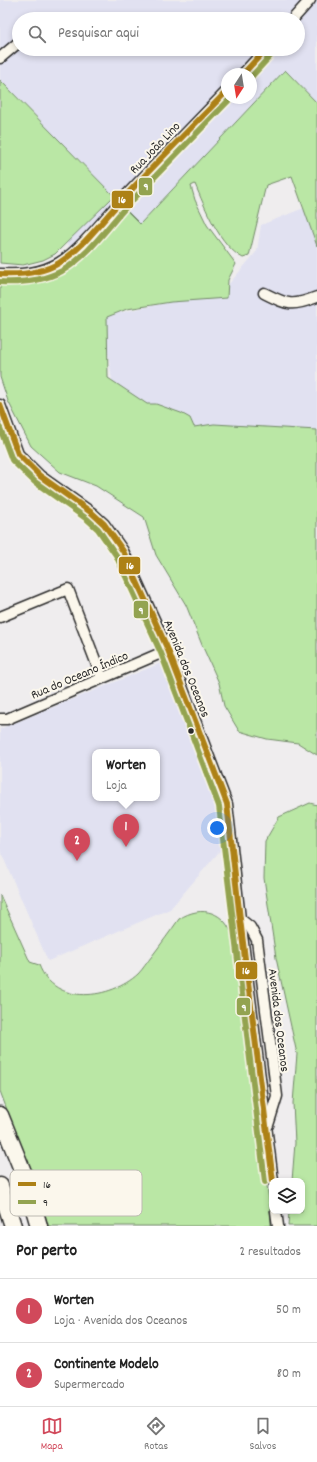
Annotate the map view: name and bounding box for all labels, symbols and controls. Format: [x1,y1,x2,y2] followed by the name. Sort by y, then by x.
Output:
[12,12,305,56] search box
[26,23,48,45] icon: search
[58,23,139,45] text: Pesquisar aqui
[221,68,257,104] north arrow
[126,118,186,179] street label: Rua João Lino
[138,177,153,196] line badge: 9
[143,180,149,196] text: 9
[111,190,134,209] line badge: 16
[118,193,127,209] text: 16
[118,556,141,575] line badge: 16
[126,559,135,575] text: 16
[133,600,149,619] line badge: 9
[138,604,144,620] text: 9
[157,617,214,721] street label: Avenida dos Oceanos
[28,647,132,705] street label: Rua do Oceano Índico
[186,726,196,736] unlabelled marker
[92,749,160,801] popup
[106,755,146,777] text: Worten
[106,777,127,796] text: Loja
[113,814,139,847] pin: 1
[207,818,227,838] your location
[64,828,90,861] pin: 2
[235,961,258,980] line badge: 16
[242,964,251,980] text: 16
[262,968,293,1073] street label: Avenida dos Oceanos
[236,997,251,1016] line badge: 9
[241,1001,247,1017] text: 9
[10,1170,142,1216] legend
[43,1178,51,1194] text: 16
[269,1178,305,1214] map controls
[269,1178,305,1214] button: layers
[43,1196,48,1212] text: 9
[16,1240,77,1264] text: Por perto
[239,1243,301,1262] text: 2 resultados
[54,1290,94,1312] text: Worten
[28,1301,30,1320] text: 1
[276,1301,301,1320] text: 50 m
[54,1312,187,1331] text: Loja · Avenida dos Oceanos
[54,1354,159,1376] text: Continente Modelo
[26,1365,32,1384] text: 2
[277,1365,301,1384] text: 80 m
[54,1376,125,1395] text: Supermercado
[41,1415,63,1455] tab: Mapa
[144,1415,168,1455] tab: Rotas
[250,1415,276,1455] tab: Salvos

